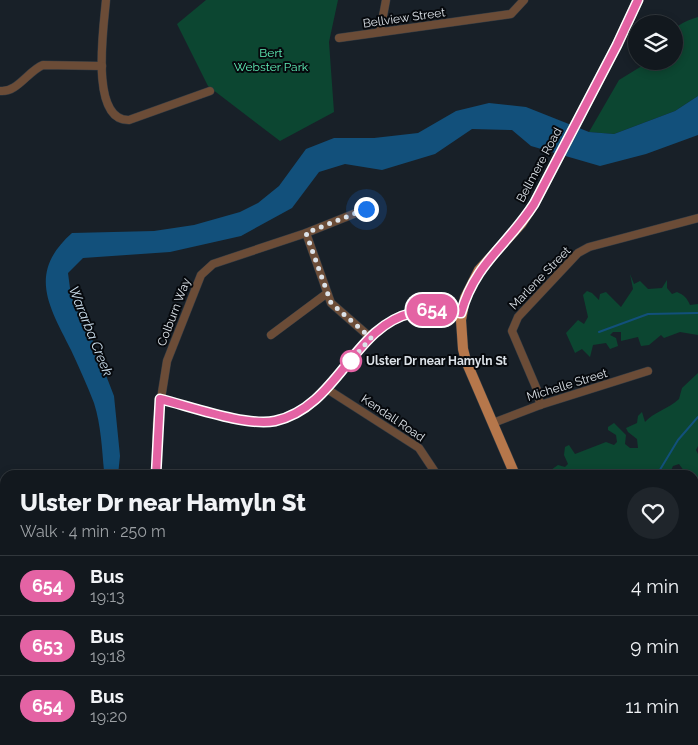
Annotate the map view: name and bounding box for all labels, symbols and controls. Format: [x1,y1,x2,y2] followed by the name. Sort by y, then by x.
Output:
[362,5,446,31] street label: Bellview Street
[628,15,683,70] map controls
[628,15,683,70] button: layers
[234,46,309,74] park label: Bert Webster Park
[513,125,565,205] street label: Bellmere Road
[354,197,379,222] your location
[507,244,573,312] street label: Marlene Street
[155,276,194,348] street label: Colburn Way
[66,284,117,379] water label: Wararba Creek
[403,294,461,326] line badge: 654
[416,299,448,320] text: 654
[340,350,362,372] marker: Ulster Dr near Hamyln St
[366,354,508,368] place label: Ulster Dr near Hamyln St
[525,366,609,404] street label: Michelle Street
[359,392,427,444] street label: Kendall Road
[627,487,679,539] button: heart
[20,488,306,517] text: Ulster Dr near Hamyln St
[20,522,166,541] text: Walk · 4 min · 250 m
[90,565,124,587] text: Bus
[32,575,63,596] text: 654
[631,575,679,597] text: 4 min
[90,587,125,606] text: 19:13
[90,625,124,647] text: Bus
[32,635,63,656] text: 653
[630,635,679,657] text: 9 min
[90,647,126,666] text: 19:18
[90,685,124,707] text: Bus
[32,695,63,716] text: 654
[625,695,679,717] text: 11 min
[90,707,127,726] text: 19:20

